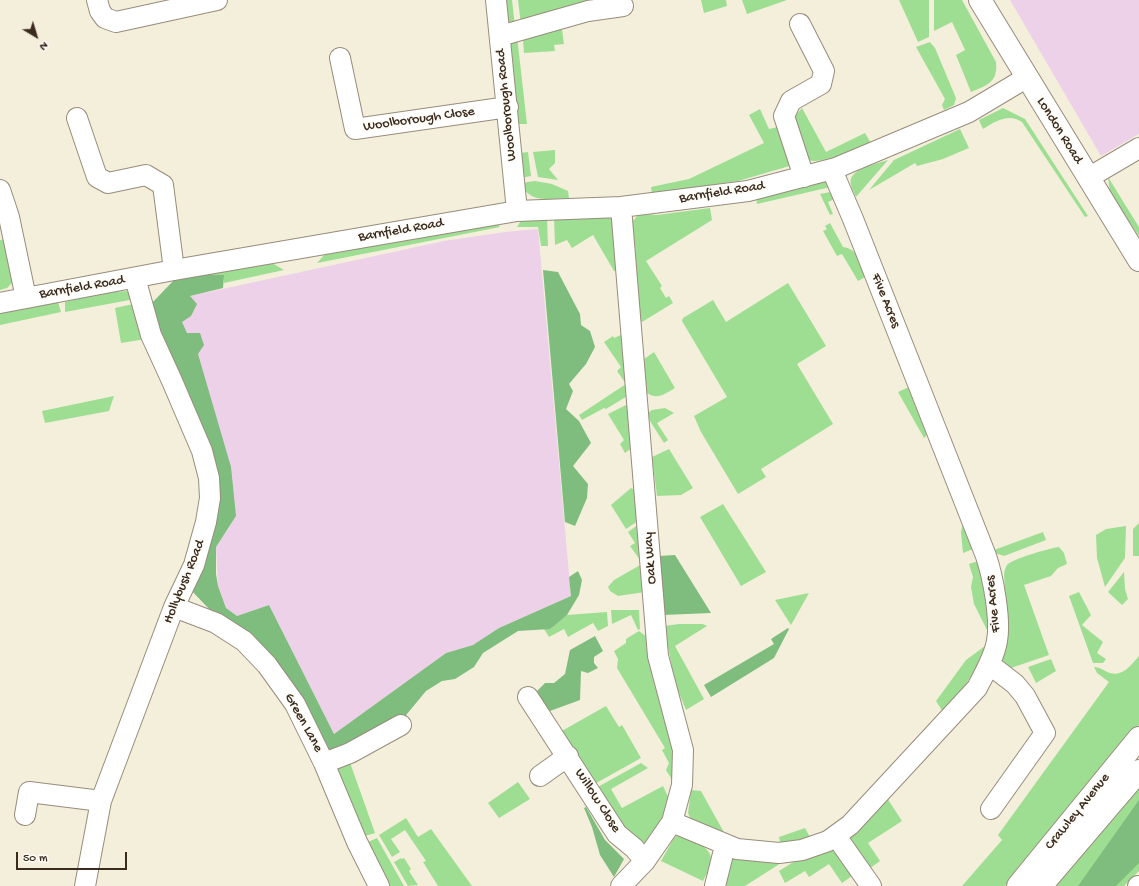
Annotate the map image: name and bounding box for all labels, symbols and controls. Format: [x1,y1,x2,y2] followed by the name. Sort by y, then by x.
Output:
[16,16,56,56] north arrow
[37,39,50,52] text: N
[493,48,521,162] street label: Woolborough Road
[1032,95,1086,167] street label: London Road
[362,104,476,136] street label: Woolborough Close
[678,178,766,208] street label: Barnfield Road
[357,215,445,247] street label: Barnfield Road
[866,271,904,331] street label: Five Acres
[38,272,126,304] street label: Barnfield Road
[641,531,661,585] street label: Oak Way
[161,538,209,626] street label: Hollybush Road
[983,575,1005,633] street label: Five Acres
[280,691,326,755] street label: Green Lane
[570,766,624,836] street label: Willow Close
[1042,770,1114,854] street label: Crawley Avenue
[18,844,129,870] scale bar
[23,852,48,866] text: 50 m

